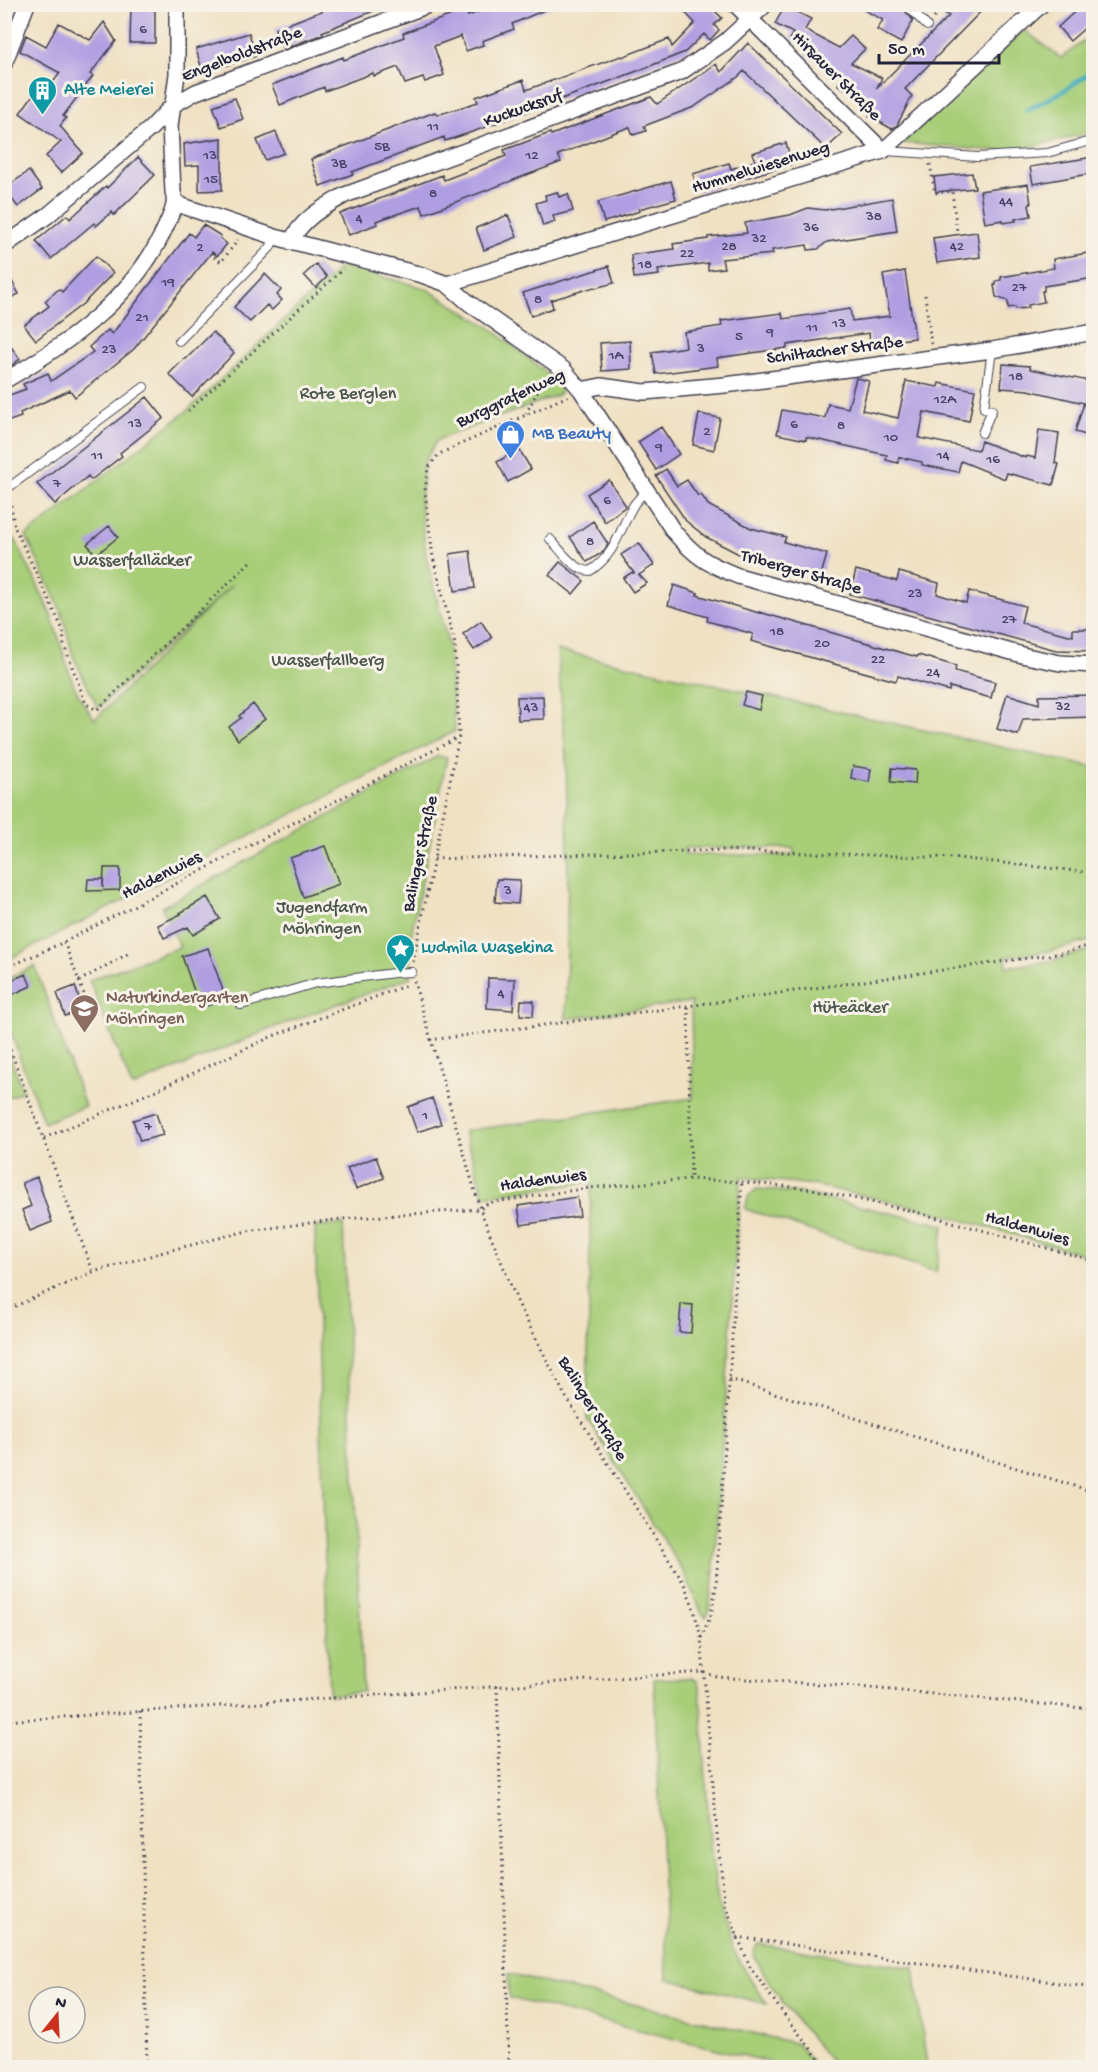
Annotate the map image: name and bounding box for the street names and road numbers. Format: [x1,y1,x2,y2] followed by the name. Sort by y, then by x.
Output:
[179,22,306,88] street label: Engelboldstraße
[787,28,886,127] street label: Hirsauer Straße
[481,85,567,133] street label: Kuckucksruf
[690,137,832,199] street label: Hummelwiesenweg
[766,332,905,370] street label: Schiltacher Straße
[452,365,569,434] street label: Burggrafenweg
[737,545,865,600] street label: Triberger Straße
[398,793,444,915] street label: Balinger Straße
[119,846,206,905] street label: Haldenwies
[499,1164,589,1197] street label: Haldenwies
[983,1207,1073,1251] street label: Haldenwies
[552,1352,632,1466] street label: Balinger Straße

